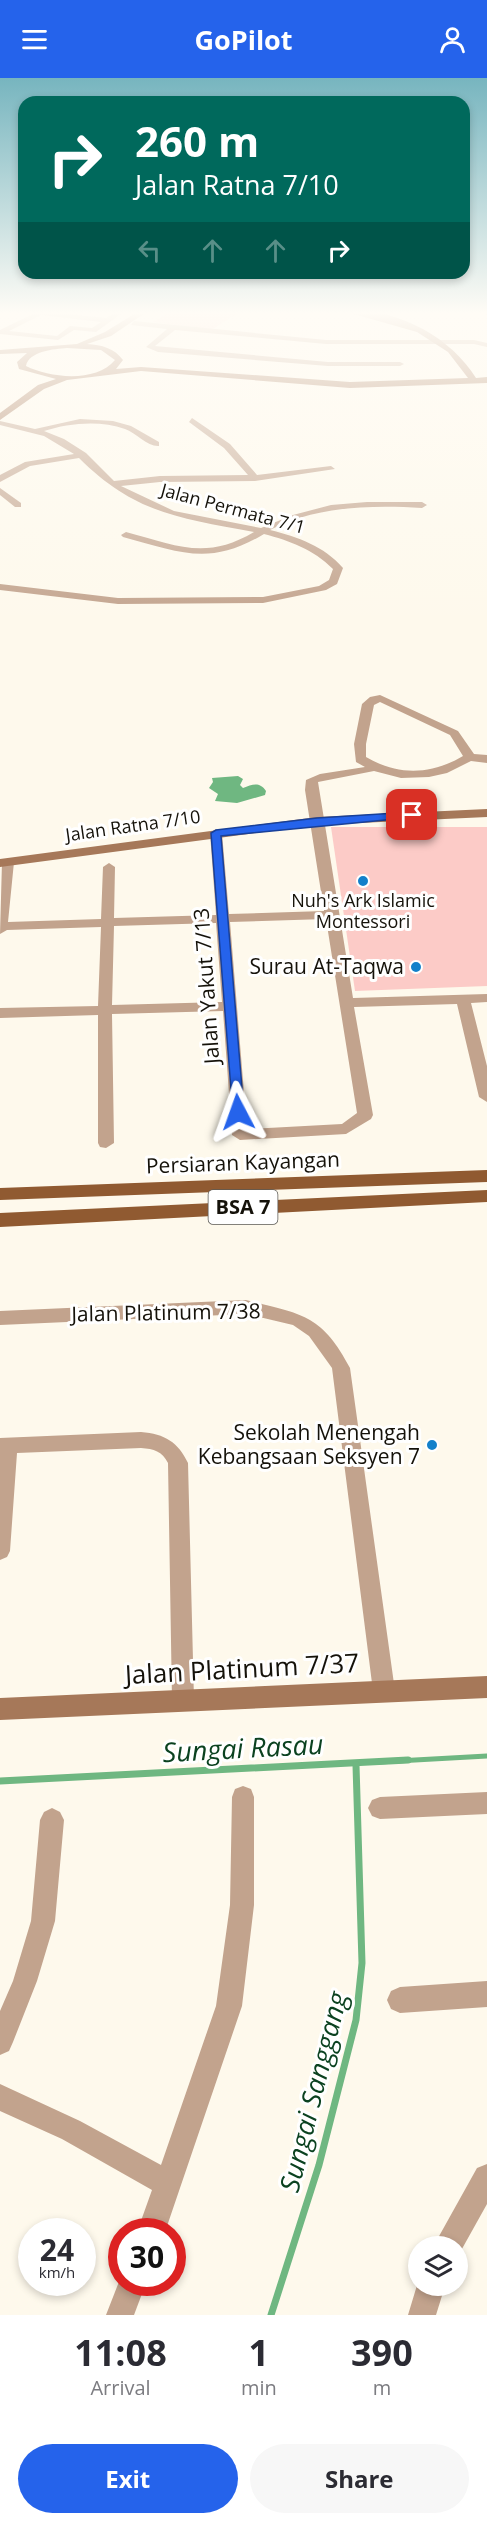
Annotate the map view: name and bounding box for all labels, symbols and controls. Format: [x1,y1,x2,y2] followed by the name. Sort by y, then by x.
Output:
[194,21,293,58] text: GoPilot
[18,23,51,56] icon: menu
[436,23,469,56] icon: person
[135,112,259,169] text: 260 m
[36,120,114,198] icon: right
[135,166,339,203] text: Jalan Ratna 7/10
[133,234,166,267] icon: left
[196,234,229,267] icon: ahead
[259,234,292,267] icon: ahead
[322,234,355,267] icon: right
[157,477,308,539] street label: Jalan Permata 7/1
[386,789,437,840] pin
[395,798,428,831] icon: arrive
[62,804,202,847] street label: Jalan Ratna 7/10
[356,874,370,888] marker: Nuh's Ark Islamic Montessori
[291,888,435,933] place label: Nuh's Ark Islamic Montessori
[187,907,226,1067] street label: Jalan Yakut 7/13
[249,952,404,980] place label: Surau At-Taqwa
[409,960,423,974] marker: Surau At-Taqwa
[206,1080,270,1144] position arrow
[145,1145,340,1179] street label: Persiaran Kayangan
[208,1190,278,1224] road number: BSA 7
[69,1296,261,1328] street label: Jalan Platinum 7/38
[198,1418,420,1470] place label: Sekolah Menengah Kebangsaan Seksyen 7
[425,1438,439,1452] marker: Sekolah Menengah Kebangsaan Seksyen 7
[121,1644,360,1692] street label: Jalan Platinum 7/37
[162,1725,324,1770] water label: Sungai Rasau
[270,1987,356,2196] water label: Sungai Sanggang
[108,2218,186,2296] speed limit sign: 30
[40,2229,74,2270] text: 24
[408,2236,468,2296] map controls
[408,2236,468,2296] button: layers
[39,2262,75,2282] text: km/h
[74,2328,167,2377] text: 11:08
[249,2328,269,2377] text: 1
[351,2328,413,2377] text: 390
[90,2374,151,2401] text: Arrival
[241,2374,277,2401] text: min
[373,2374,391,2401] text: m
[18,2444,238,2513] button: Exit
[250,2444,469,2513] button: Share

